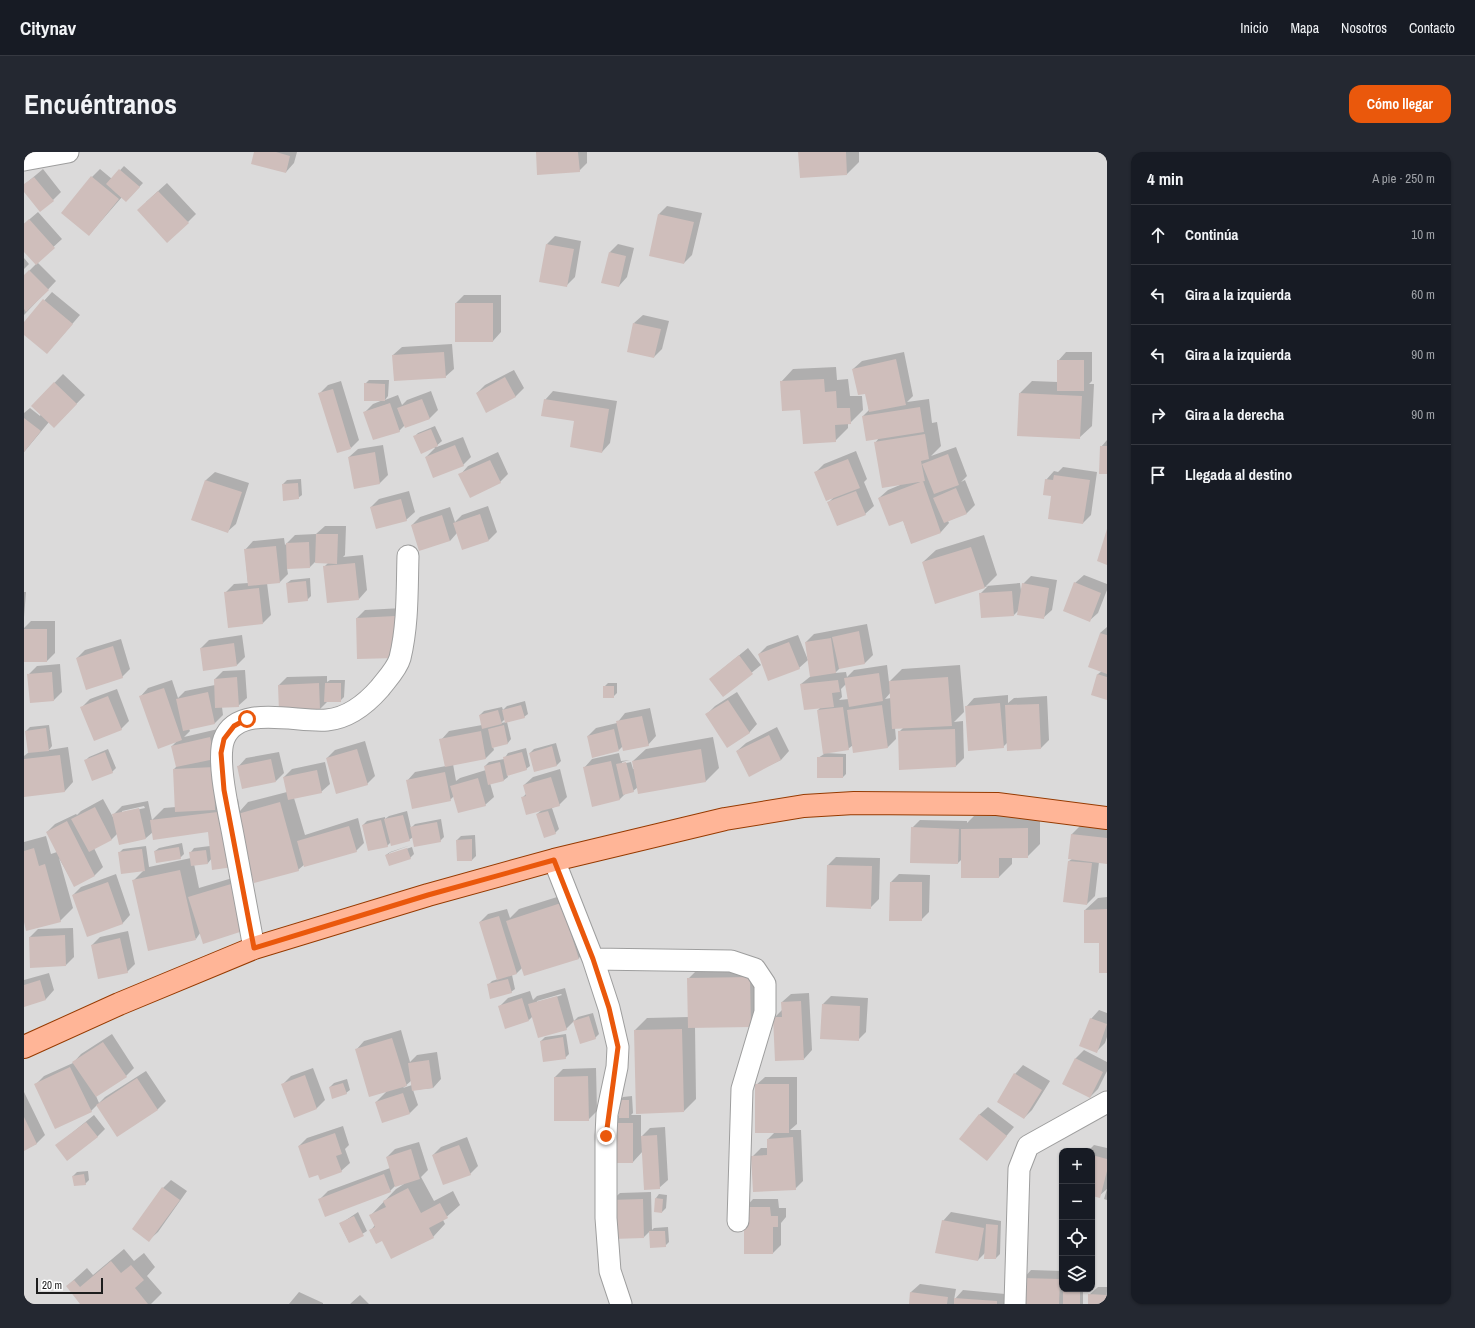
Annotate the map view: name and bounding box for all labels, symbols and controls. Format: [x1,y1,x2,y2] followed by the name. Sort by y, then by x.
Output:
[20,15,76,41] text: Citynav
[1240,19,1268,37] text: Inicio
[1290,19,1319,37] text: Mapa
[1341,19,1387,37] text: Nosotros
[1409,19,1455,37] text: Contacto
[24,85,177,123] text: Encuéntranos
[1349,85,1451,123] button: Cómo llegar
[1147,167,1183,190] text: 4 min
[1372,170,1435,187] text: A pie · 250 m
[1147,224,1169,246] icon: ahead
[1185,224,1238,245] text: Continúa
[1411,226,1435,243] text: 10 m
[1147,284,1169,306] icon: left
[1185,284,1291,305] text: Gira a la izquierda
[1411,286,1435,303] text: 60 m
[1147,344,1169,366] icon: left
[1185,344,1291,365] text: Gira a la izquierda
[1411,346,1435,363] text: 90 m
[1147,404,1169,426] icon: right
[1185,404,1284,425] text: Gira a la derecha
[1411,406,1435,423] text: 90 m
[1147,464,1169,486] icon: arrive
[1185,464,1292,485] text: Llegada al destino
[238,710,256,728] route start
[597,1127,615,1145] route end
[1059,1148,1095,1292] map controls
[1059,1148,1095,1184] button: +
[1059,1184,1095,1220] button: −
[1059,1220,1095,1256] button: locate
[1059,1256,1095,1292] button: layers
[36,1276,103,1295] scale bar
[42,1278,62,1292] text: 20 m

